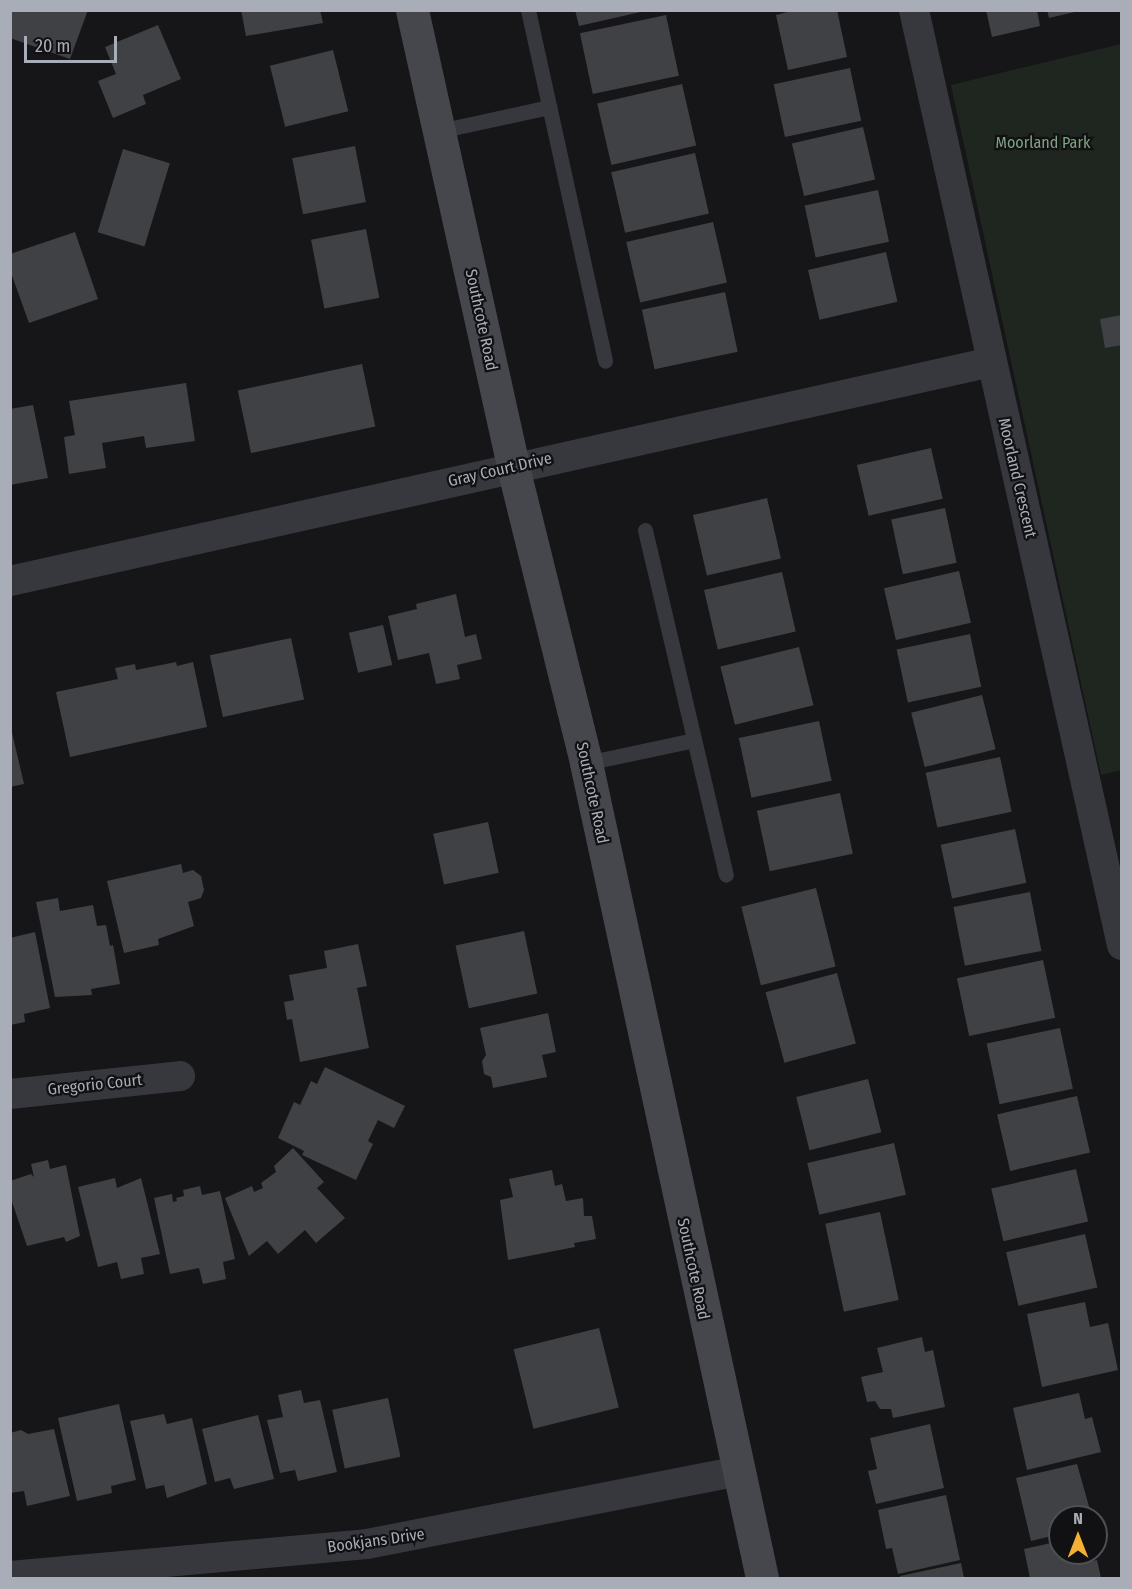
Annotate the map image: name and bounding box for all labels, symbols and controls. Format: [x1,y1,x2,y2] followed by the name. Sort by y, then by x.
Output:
[27,24,120,62] scale bar
[35,35,70,57] text: 20 m
[996,133,1090,153] park label: Moorland Park
[461,268,501,372] street label: Southcote Road
[994,416,1040,540] street label: Moorland Crescent
[446,449,554,491] street label: Gray Court Drive
[572,741,612,845] street label: Southcote Road
[47,1070,143,1100] street label: Gregorio Court
[673,1217,713,1321] street label: Southcote Road
[1048,1505,1108,1565] north arrow
[1073,1509,1083,1528] text: N
[326,1525,426,1557] street label: Bookjans Drive

